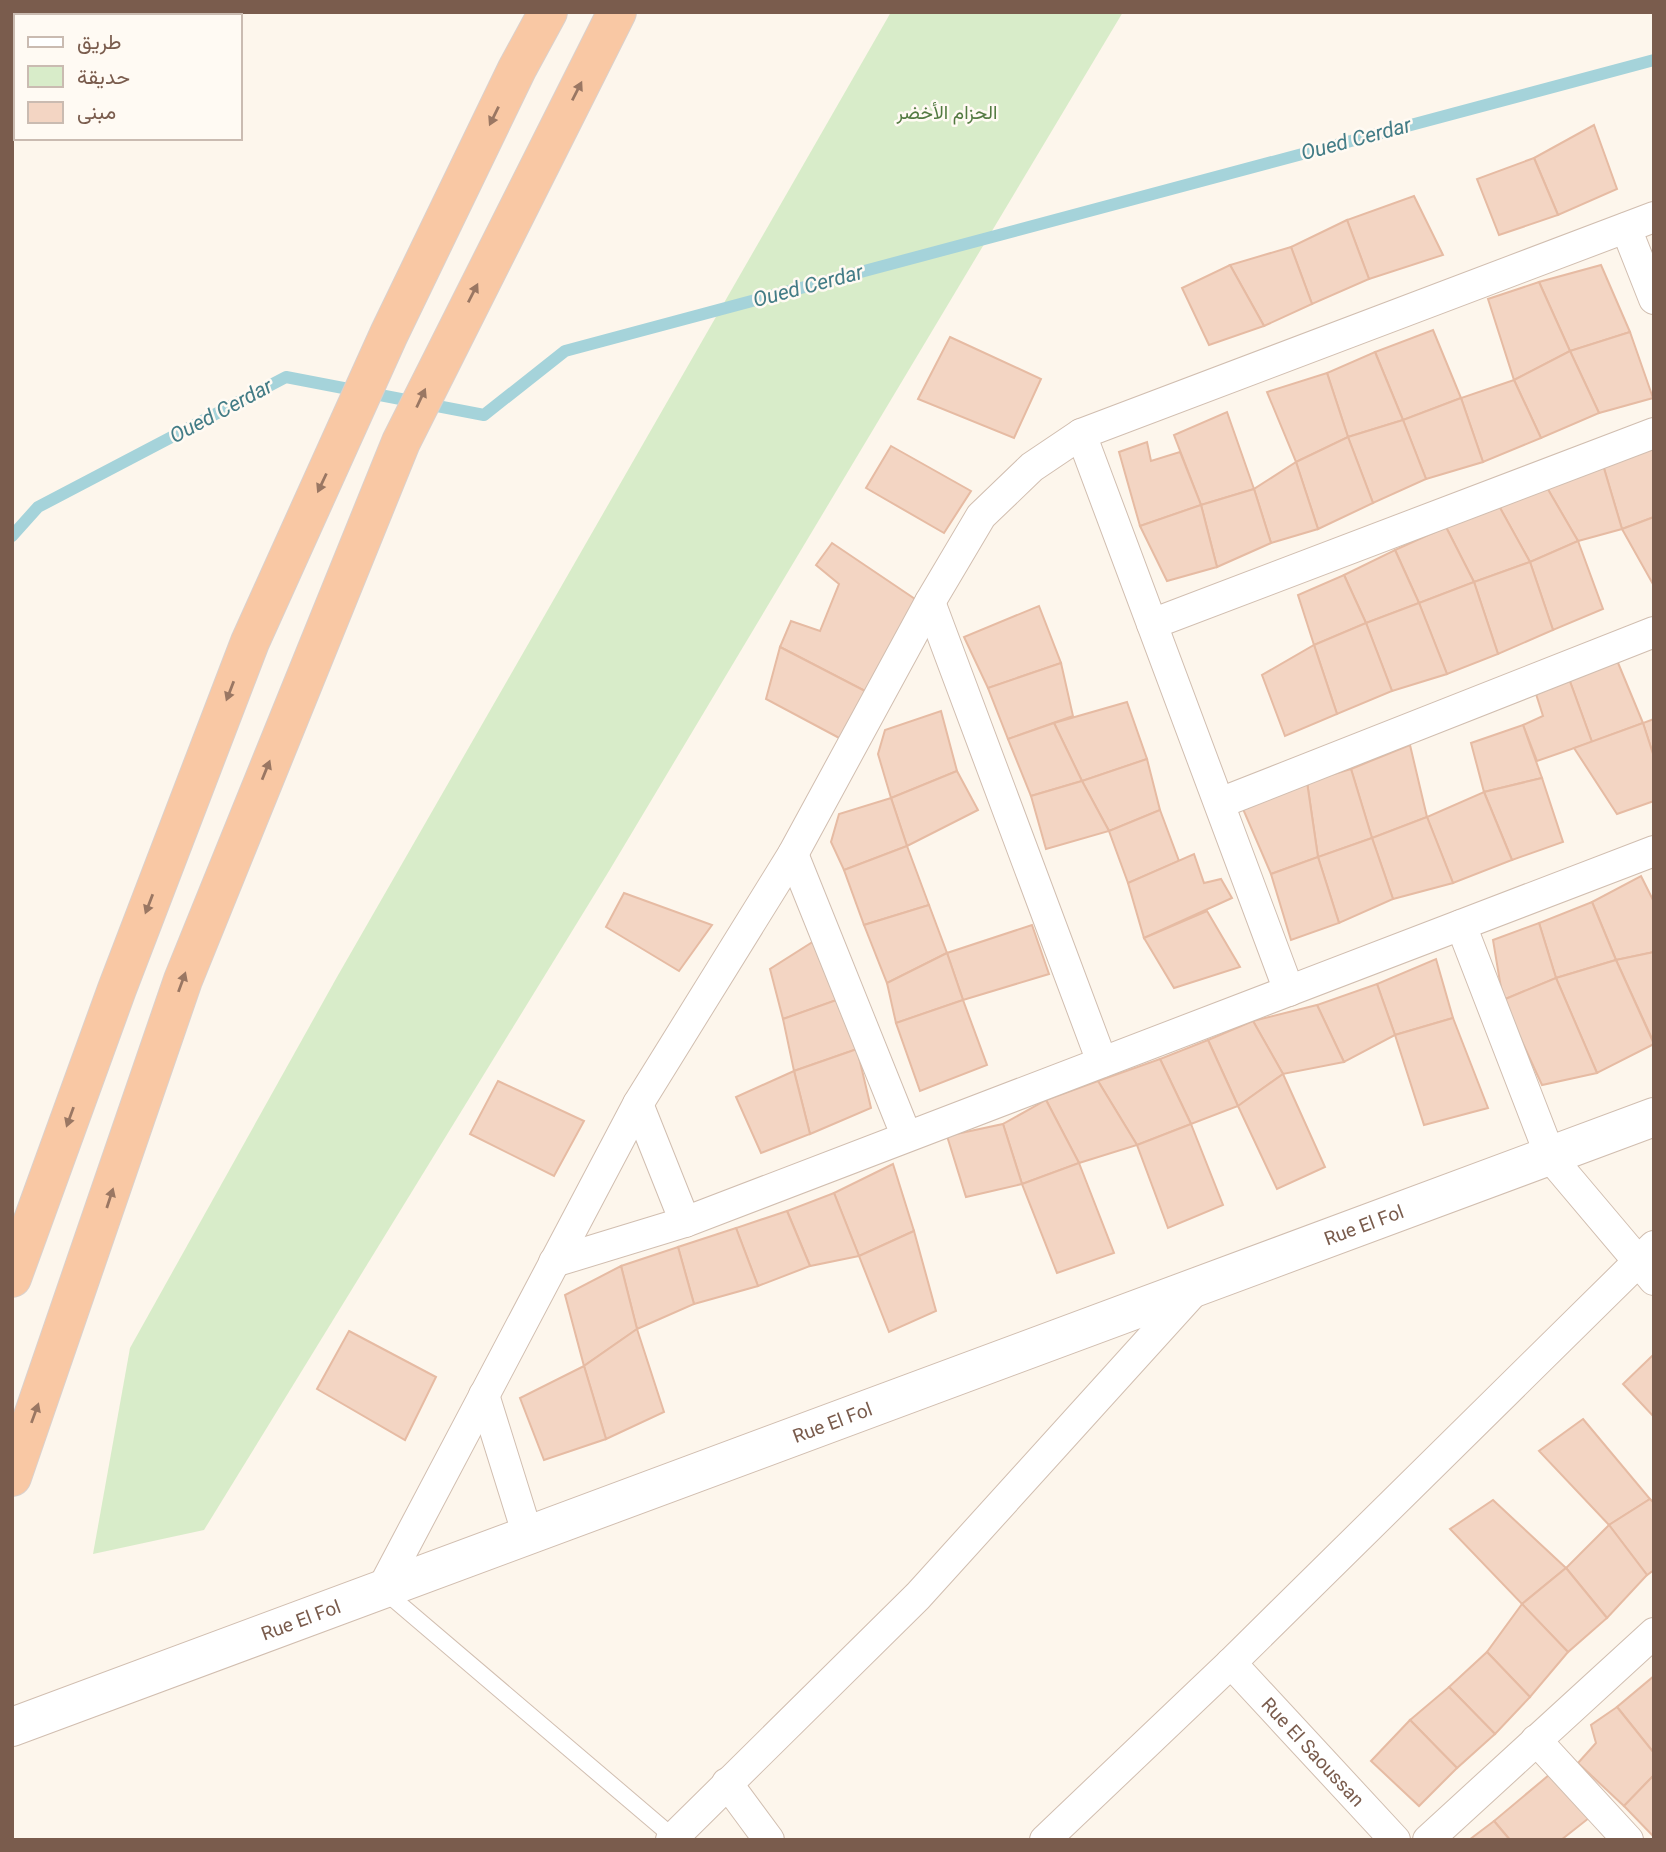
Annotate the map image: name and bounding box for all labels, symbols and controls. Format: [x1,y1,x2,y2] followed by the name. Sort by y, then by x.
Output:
[14,14,242,140] legend
[77,30,122,55] text: طريق
[77,65,130,89] text: حديقة
[571,81,583,101] one-way arrow
[77,100,116,124] text: مبنى
[896,101,997,125] park label: الحزام الأخضر
[488,106,500,126] one-way arrow
[1298,113,1415,165] water label: Oued Cerdar
[750,260,867,312] water label: Oued Cerdar
[468,283,479,303] one-way arrow
[166,373,277,448] water label: Oued Cerdar
[416,388,427,408] one-way arrow
[316,473,328,493] one-way arrow
[225,681,236,702] one-way arrow
[260,760,271,781] one-way arrow
[144,893,155,914] one-way arrow
[177,972,188,993] one-way arrow
[64,1106,75,1127] one-way arrow
[105,1187,116,1208] one-way arrow
[1321,1200,1407,1251] street label: Rue El Fol
[790,1398,875,1448] street label: Rue El Fol
[30,1402,41,1423] one-way arrow
[258,1595,344,1645] street label: Rue El Fol
[1257,1693,1369,1811] street label: Rue El Saoussan

